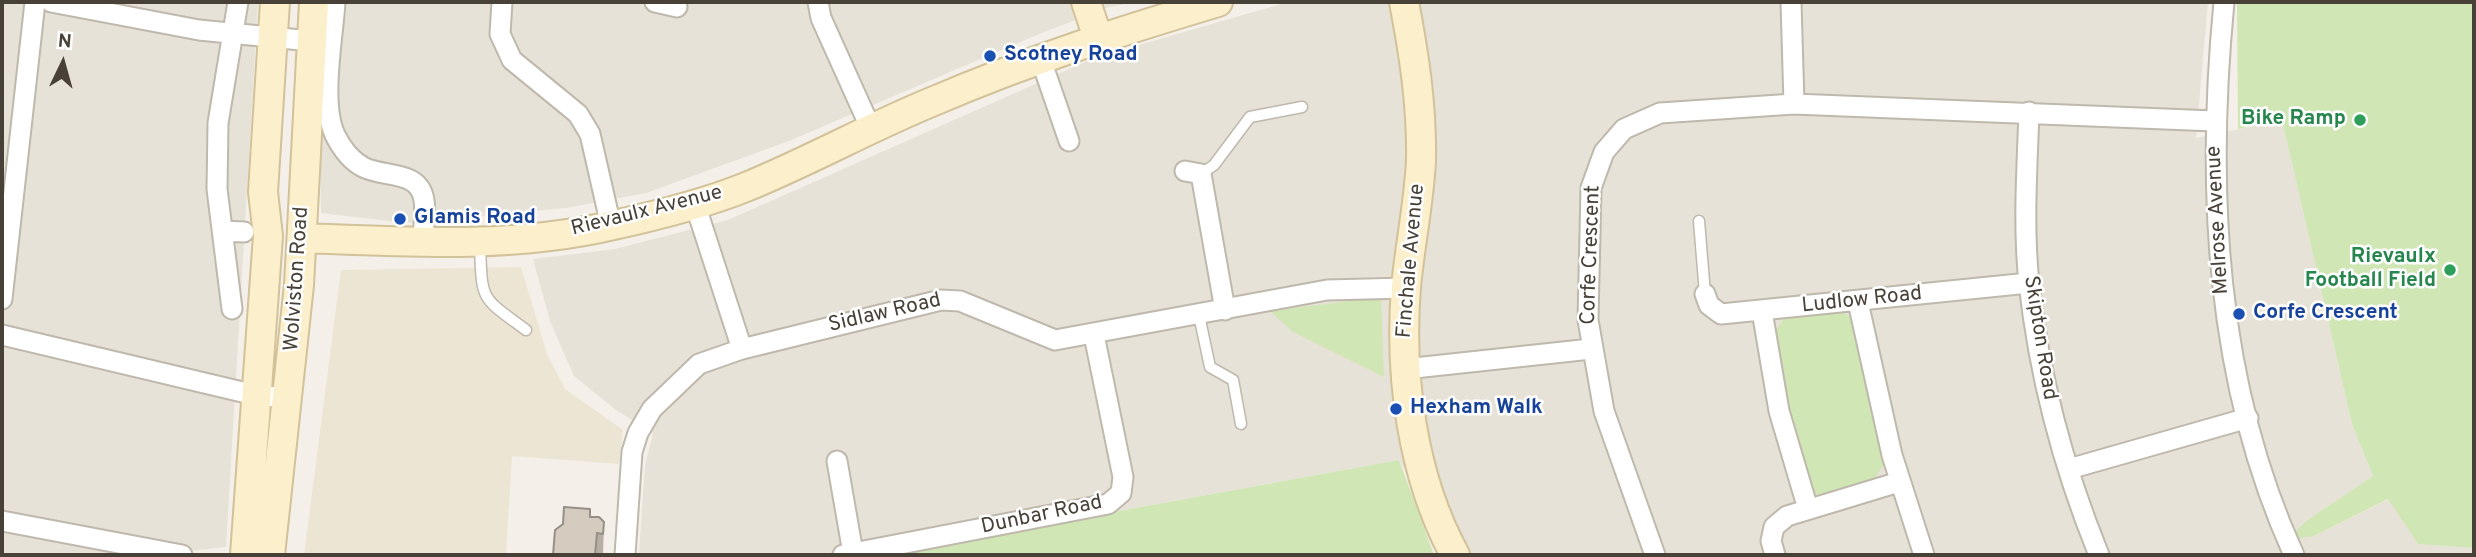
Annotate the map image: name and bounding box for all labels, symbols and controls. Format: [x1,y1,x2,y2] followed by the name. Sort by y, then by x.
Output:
[28,28,98,98] north arrow
[57,30,73,55] text: N
[1004,43,1138,69] place label: Scotney Road
[982,48,998,64] marker: Scotney Road
[2241,107,2346,133] place label: Bike Ramp
[2352,112,2368,128] marker: Bike Ramp
[2203,145,2235,295] street label: Melrose Avenue
[569,181,725,243] street label: Rievaulx Avenue
[1393,183,1431,339] street label: Finchale Avenue
[1577,185,1607,325] street label: Corfe Crescent
[280,206,316,352] street label: Wolviston Road
[414,206,536,232] place label: Glamis Road
[392,211,408,227] marker: Glamis Road
[2305,245,2436,295] place label: Rievaulx Football Field
[2442,262,2458,278] marker: Rievaulx Football Field
[2017,274,2061,402] street label: Skipton Road
[1801,282,1923,320] street label: Ludlow Road
[826,289,944,339] street label: Sidlaw Road
[2253,301,2398,327] place label: Corfe Crescent
[2231,306,2247,322] marker: Corfe Crescent
[1410,396,1543,422] place label: Hexham Walk
[1388,401,1404,417] marker: Hexham Walk
[979,491,1105,541] street label: Dunbar Road

